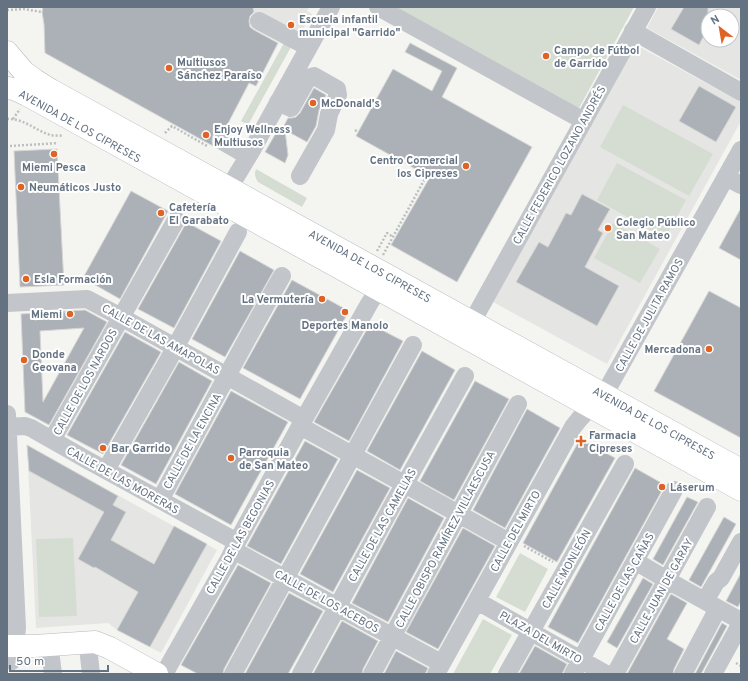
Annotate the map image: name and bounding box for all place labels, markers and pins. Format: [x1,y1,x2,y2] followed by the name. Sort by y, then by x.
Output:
[299,13,401,40] place label: Escuela infantil municipal "Garrido"
[286,20,296,30] marker: Escuela infantil municipal "Garrido"
[554,44,639,71] place label: Campo de Fútbol de Garrido
[541,51,551,61] marker: Campo de Fútbol de Garrido
[177,56,262,83] place label: Multiusos Sánchez Paraíso
[164,63,174,73] marker: Multiusos Sánchez Paraíso
[321,97,380,111] place label: McDonald's
[308,98,318,108] marker: McDonald's
[214,123,290,150] place label: Enjoy Wellness Multiusos
[201,130,211,140] marker: Enjoy Wellness Multiusos
[49,149,59,159] marker: Miemi Pesca
[370,154,458,181] place label: Centro Comercial los Cipreses
[22,161,86,175] place label: Miemi Pesca
[461,161,471,171] marker: Centro Comercial los Cipreses
[29,181,121,195] place label: Neumáticos Justo
[16,182,26,192] marker: Neumáticos Justo
[169,201,229,228] place label: Cafetería El Garabato
[156,208,166,218] marker: Cafetería El Garabato
[616,216,696,243] place label: Colegio Público San Mateo
[603,223,613,233] marker: Colegio Público San Mateo
[34,273,112,287] place label: Esla Formación
[21,274,31,284] marker: Esla Formación
[242,293,314,307] place label: La Vermutería
[317,294,327,304] marker: La Vermutería
[340,307,350,317] marker: Deportes Manolo
[31,308,62,322] place label: Miemi
[65,309,75,319] marker: Miemi
[302,319,388,333] place label: Deportes Manolo
[644,343,701,357] place label: Mercadona
[704,344,714,354] marker: Mercadona
[32,348,77,375] place label: Donde Geovana
[19,355,29,365] marker: Donde Geovana
[589,429,636,456] place label: Farmacia Cipreses
[576,436,586,446] marker: Farmacia Cipreses
[111,442,171,456] place label: Bar Garrido
[98,443,108,453] marker: Bar Garrido
[239,446,308,473] place label: Parroquia de San Mateo
[226,453,236,463] marker: Parroquia de San Mateo
[670,481,715,495] place label: Láserum
[657,482,667,492] marker: Láserum

